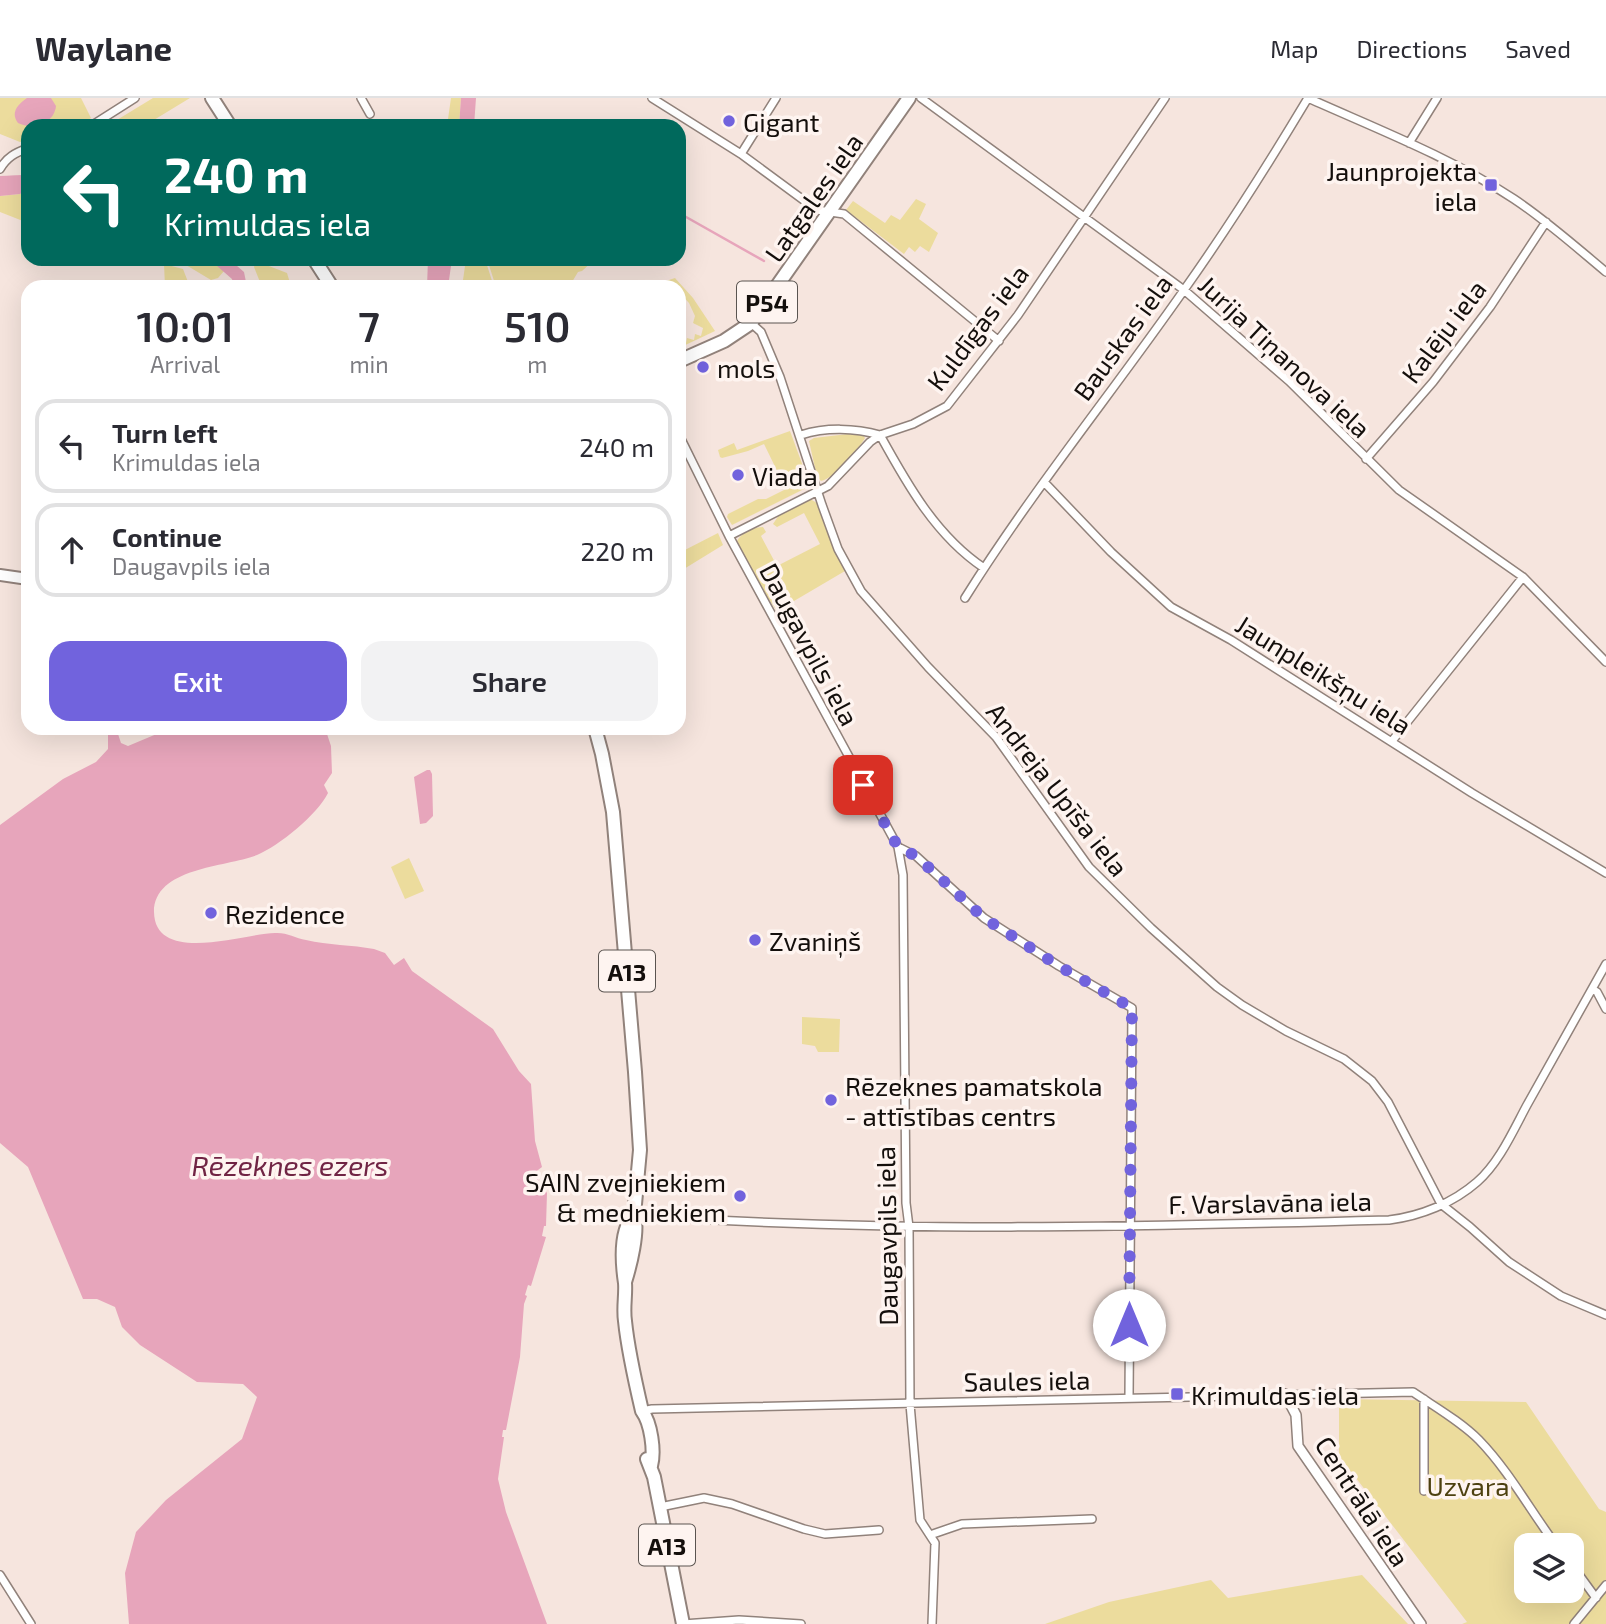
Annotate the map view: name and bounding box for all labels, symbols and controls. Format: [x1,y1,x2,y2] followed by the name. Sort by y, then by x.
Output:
[35,28,172,68] text: Waylane
[1270,34,1318,63] text: Map
[1356,34,1467,63] text: Directions
[1505,34,1571,63] text: Saved
[743,106,820,137] place label: Gigant
[721,113,737,129] marker: Gigant
[757,127,869,267] street label: Latgales iela
[164,144,308,203] text: 240 m
[49,147,140,238] icon: left
[1326,155,1477,216] place label: Jaunprojekta iela
[1483,177,1499,193] marker: Jaunprojekta iela
[164,204,371,242] text: Krimuldas iela
[920,258,1034,396] street label: Kuldīgas iela
[1066,268,1178,406] street label: Bauskas iela
[1191,269,1377,445] street label: Jurija Tiņanova iela
[1394,273,1492,389] street label: Kalēju iela
[737,282,797,322] road number: P54
[136,300,234,350] text: 10:01
[358,300,380,350] text: 7
[504,300,571,350] text: 510
[150,350,220,378] text: Arrival
[349,350,389,378] text: min
[527,350,547,378] text: m
[717,352,775,383] place label: mols
[695,359,711,375] marker: mols
[112,417,218,448] text: Turn left
[53,427,91,465] icon: left
[579,431,654,462] text: 240 m
[112,448,261,476] text: Krimuldas iela
[752,460,818,491] place label: Viada
[730,467,746,483] marker: Viada
[112,521,222,552] text: Continue
[53,531,91,569] icon: ahead
[581,535,654,566] text: 220 m
[112,552,271,580] text: Daugavpils iela
[754,557,866,731] street label: Daugavpils iela
[1230,608,1417,742] street label: Jaunpleikšņu iela
[49,641,347,721] button: Exit
[361,641,658,721] button: Share
[981,696,1135,882] street label: Andreja Upīša iela
[833,755,893,815] pin
[844,766,882,804] icon: arrive
[225,898,345,929] place label: Rezidence
[203,905,219,921] marker: Rezidence
[769,925,861,958] place label: Zvaniņš
[747,932,763,948] marker: Zvaniņš
[599,950,655,992] road number: A13
[845,1070,1103,1131] place label: Rēzeknes pamatskola - attīstības centrs
[823,1092,839,1108] marker: Rēzeknes pamatskola - attīstības centrs
[869,1146,903,1326] street label: Daugavpils iela
[192,1148,388,1182] water label: Rēzeknes ezers
[525,1166,726,1227] place label: SAIN zvejniekiem & medniekiem
[1168,1185,1372,1219] street label: F. Varslavāna iela
[732,1188,748,1204] marker: SAIN zvejniekiem & medniekiem
[1092,1288,1166,1362] position arrow
[963,1363,1091,1397] street label: Saules iela
[1191,1379,1359,1410] place label: Krimuldas iela
[1169,1386,1185,1402] marker: Krimuldas iela
[1310,1430,1416,1572] street label: Centrālā iela
[1426,1470,1510,1501] park label: Uzvara
[639,1525,695,1566] road number: A13
[1514,1533,1584,1603] map controls
[1514,1533,1584,1603] button: layers

